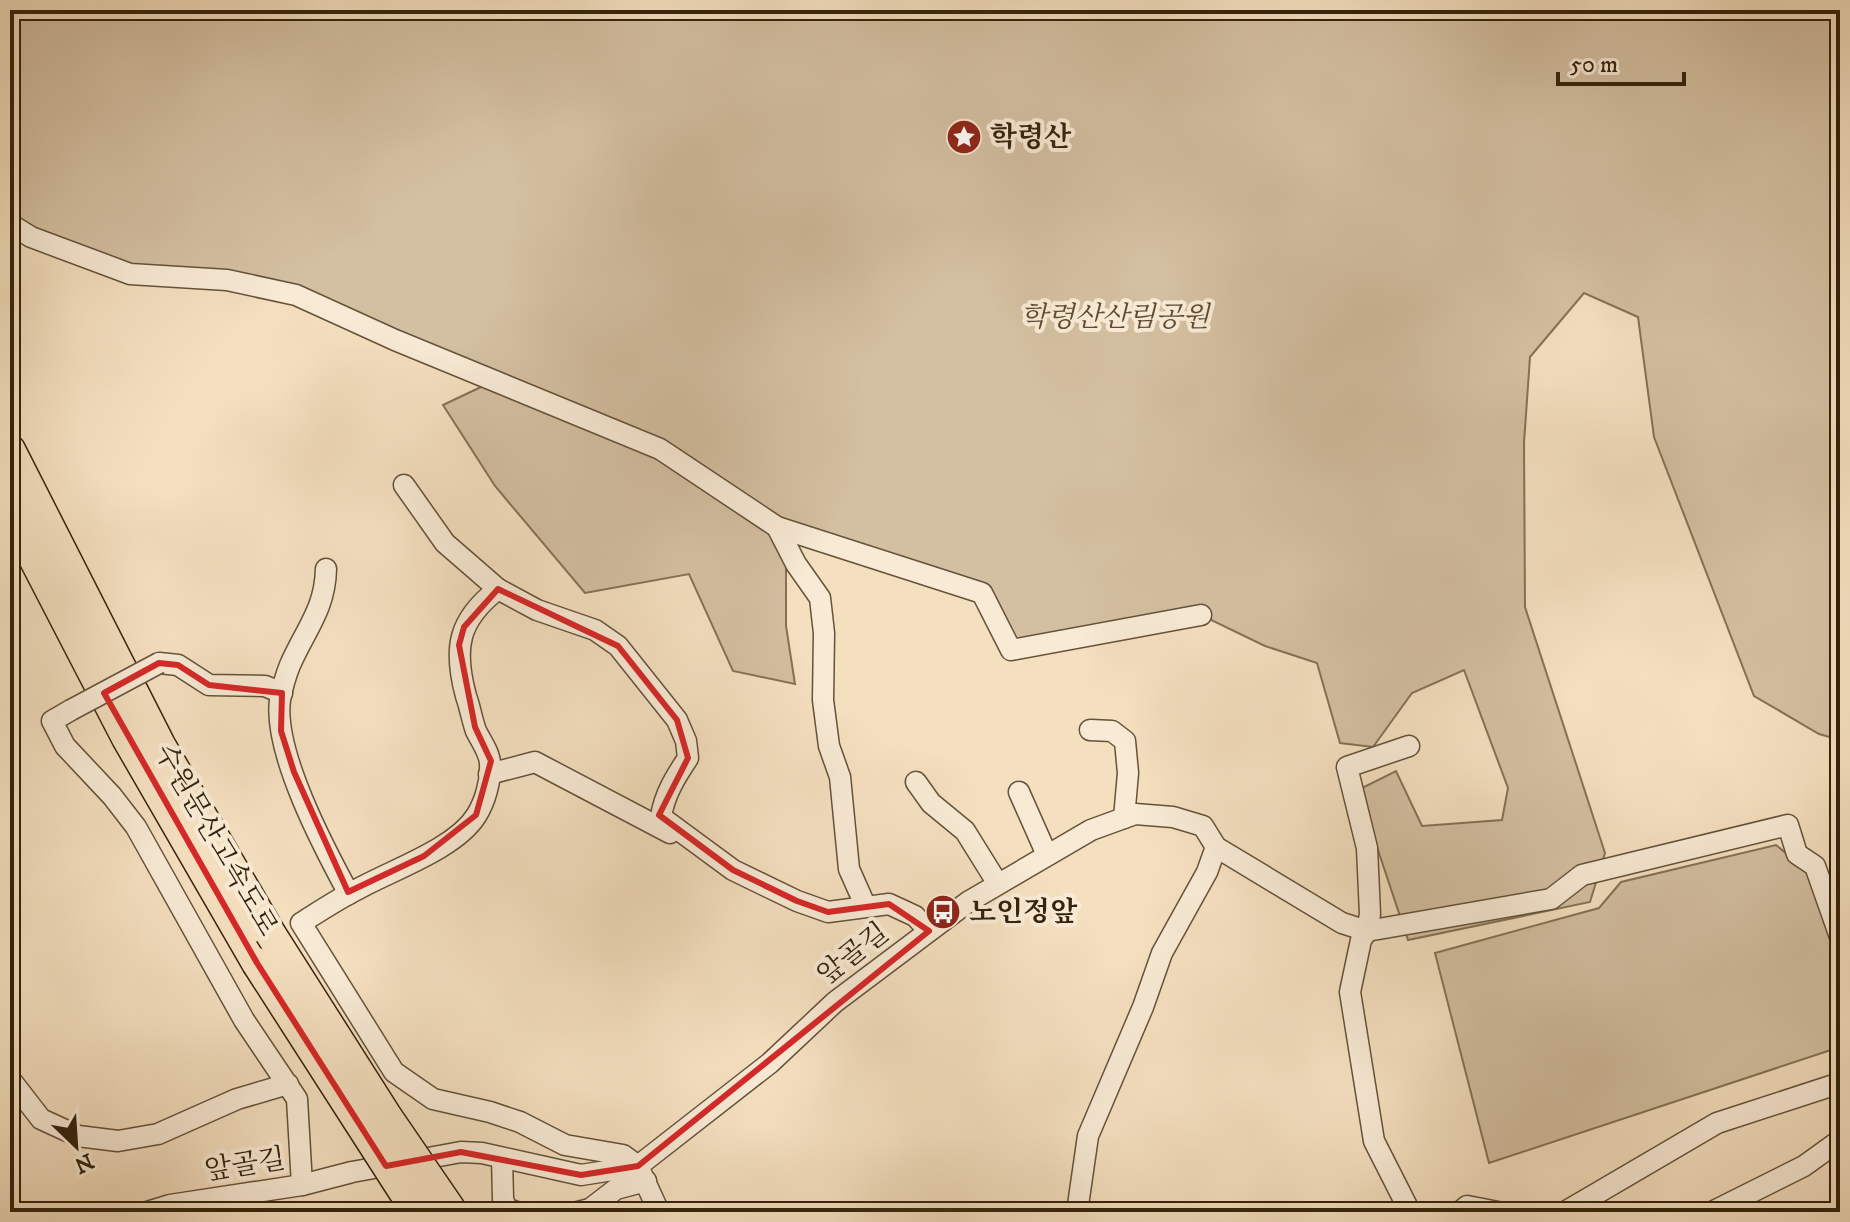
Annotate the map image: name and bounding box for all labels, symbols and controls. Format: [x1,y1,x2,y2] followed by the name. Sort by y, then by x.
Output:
[1558,36,1684,86] scale bar
[1570,50,1618,80] text: 50 m
[945,118,983,156] place icon: 학령산
[990,120,1072,155] place label: 학령산
[1020,300,1212,335] park label: 학령산산림공원
[147,738,285,942] street label: 수원문산고속도로
[924,893,962,931] bus stop icon: 노인정앞
[969,895,1078,930] place label: 노인정앞
[810,915,896,993] street label: 앞골길
[36,1106,116,1186] north arrow
[202,1141,288,1189] street label: 앞골길
[70,1147,98,1179] text: N

